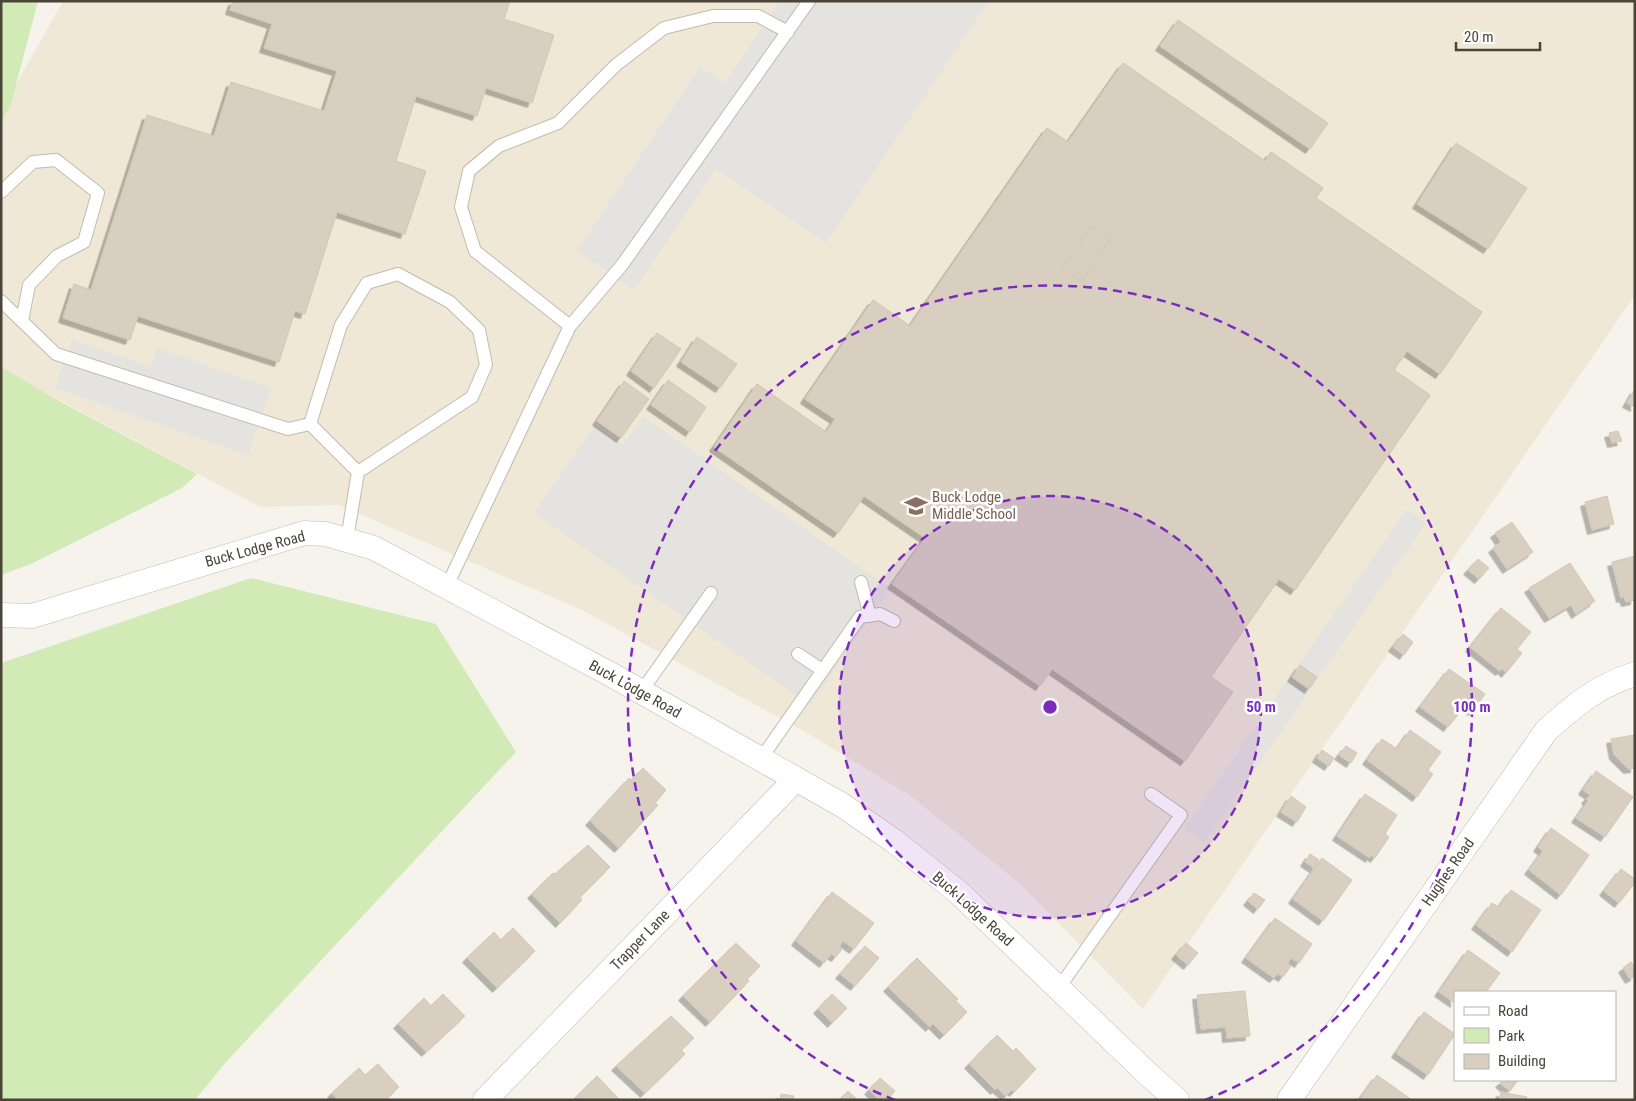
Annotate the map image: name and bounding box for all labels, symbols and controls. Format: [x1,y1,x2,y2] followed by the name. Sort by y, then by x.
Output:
[1456,20,1540,52] scale bar
[1464,28,1494,46] text: 20 m
[932,488,1016,523] place label: Buck Lodge Middle School
[903,493,929,519] school or university icon: Buck Lodge Middle School
[203,527,307,571] street label: Buck Lodge Road
[586,656,684,722] street label: Buck Lodge Road
[1041,698,1059,716] centre of rings
[1246,698,1276,716] text: 50 m
[1453,698,1491,716] text: 100 m
[1418,835,1478,909] street label: Hughes Road
[929,868,1017,950] street label: Buck Lodge Road
[607,906,673,974] street label: Trapper Lane
[1454,991,1616,1081] legend
[1498,1002,1528,1020] text: Road
[1498,1027,1525,1045] text: Park
[1498,1052,1546,1070] text: Building

